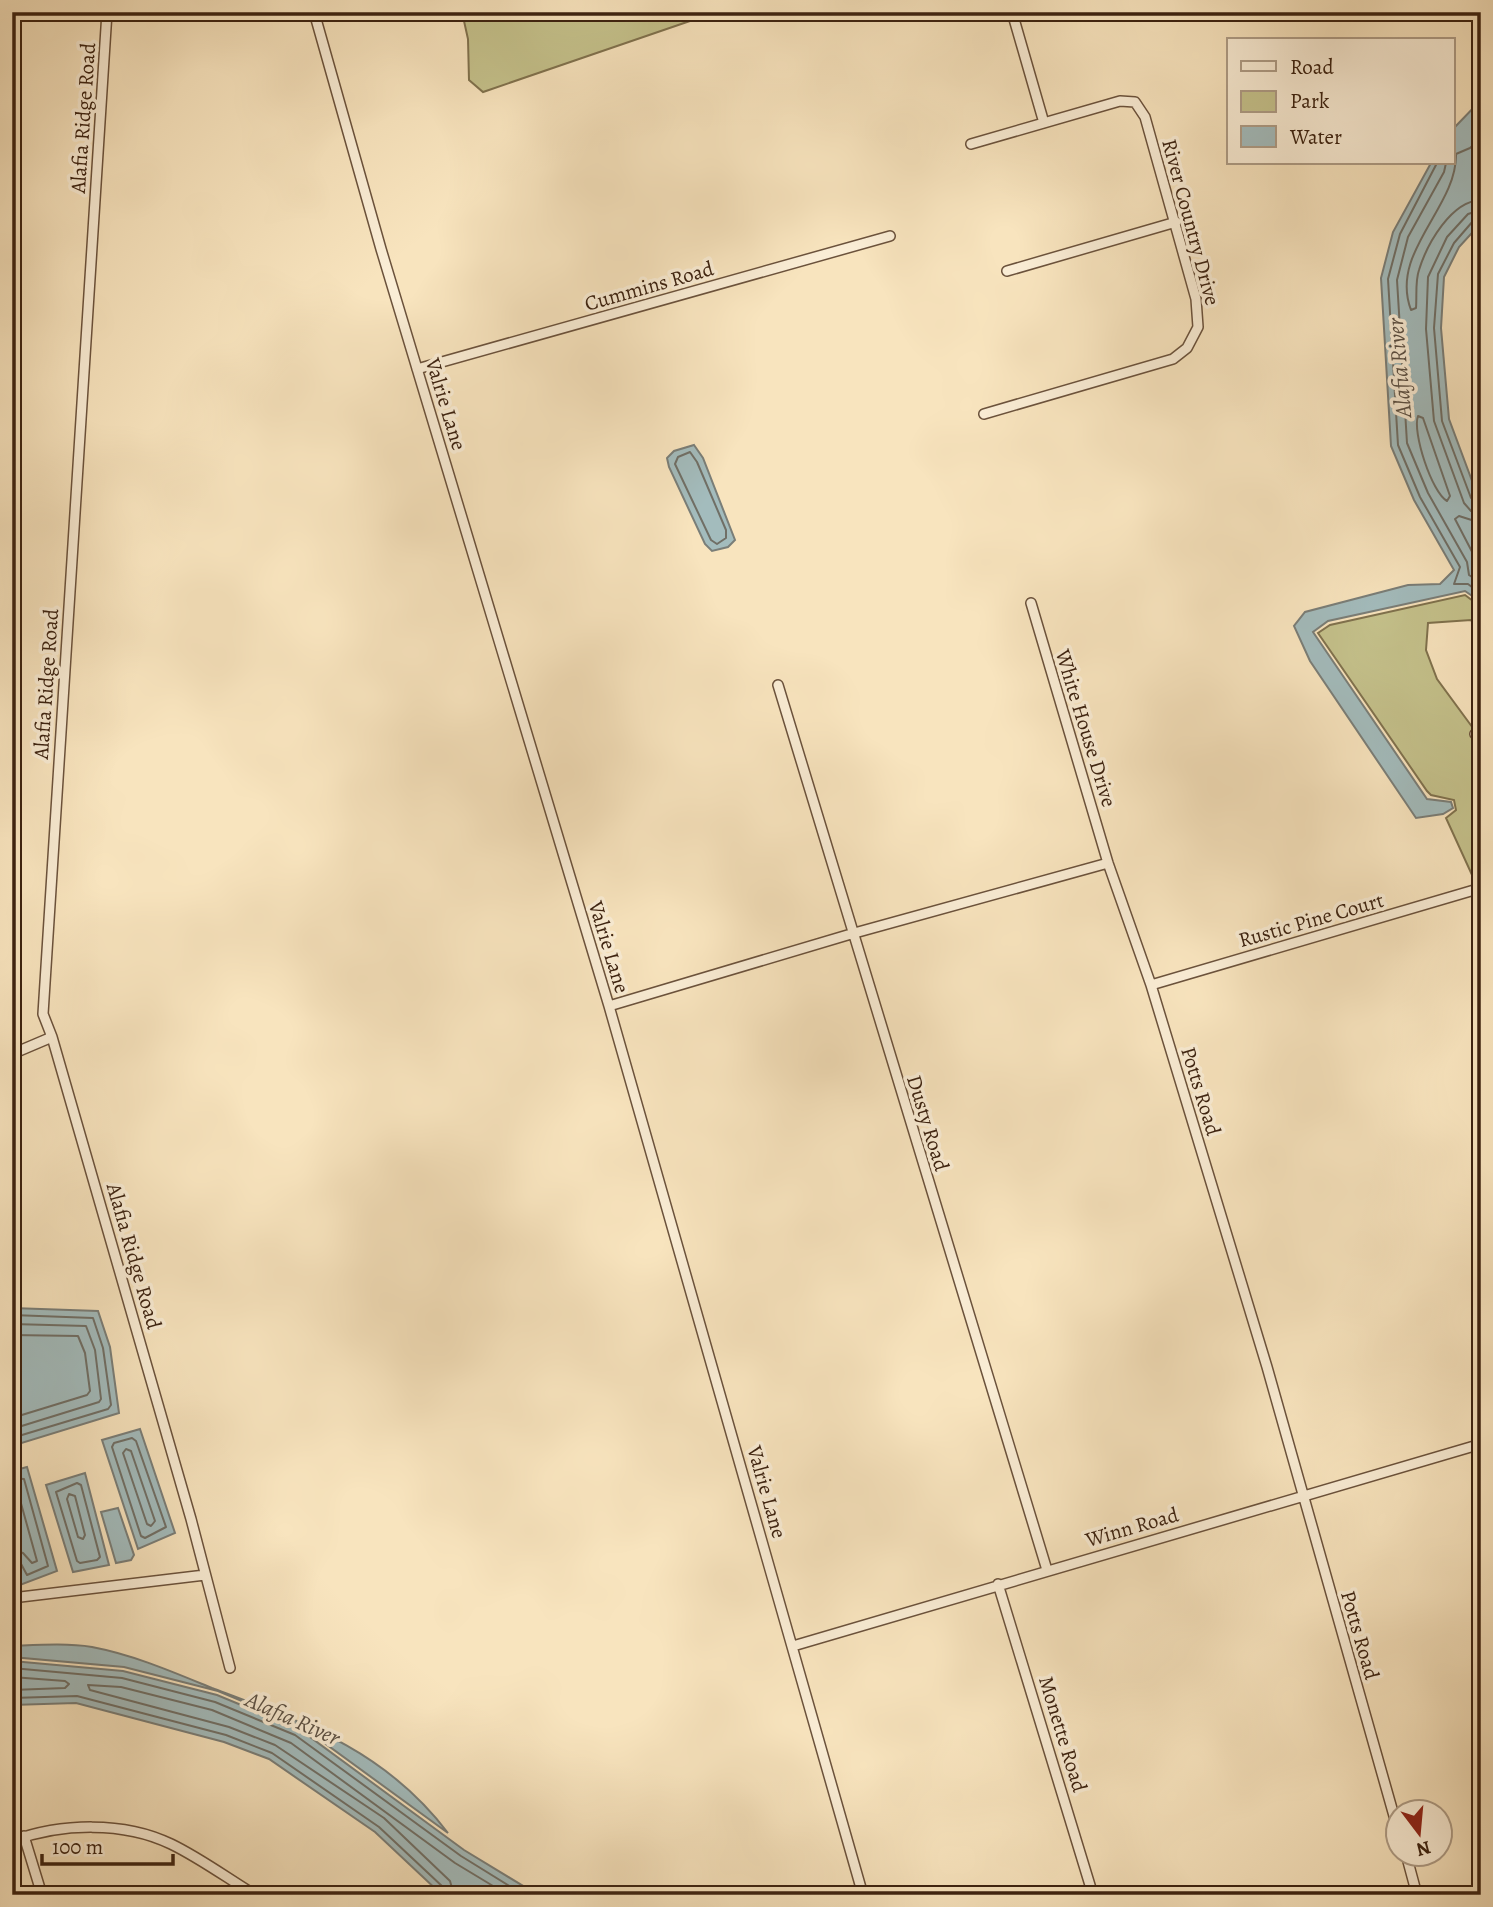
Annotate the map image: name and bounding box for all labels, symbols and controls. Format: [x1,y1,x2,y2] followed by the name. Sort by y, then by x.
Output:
[1227,38,1454,164] legend
[64,41,102,195] street label: Alafia Ridge Road
[1290,53,1334,81] text: Road
[1290,87,1330,115] text: Park
[1289,123,1342,151] text: Water
[1155,136,1227,308] street label: River Country Drive
[581,254,718,318] street label: Cummins Road
[1380,316,1419,420] water label: Alafia River
[418,354,473,453] street label: Valrie Lane
[27,607,65,761] street label: Alafia Ridge Road
[1048,645,1123,810] street label: White House Drive
[1235,886,1387,954] street label: Rustic Pine Court
[581,897,636,996] street label: Valrie Lane
[1174,1043,1228,1139] street label: Potts Road
[900,1072,956,1175] street label: Dusty Road
[100,1179,168,1333] street label: Alafia Ridge Road
[740,1442,794,1541] street label: Valrie Lane
[1081,1500,1182,1554] street label: Winn Road
[1334,1587,1386,1683] street label: Potts Road
[1032,1673,1094,1796] street label: Monette Road
[240,1684,346,1753] water label: Alafia River
[1384,1798,1454,1868] north arrow
[42,1823,173,1867] scale bar
[52,1833,103,1861] text: 100 m
[1413,1834,1434,1863] text: N

